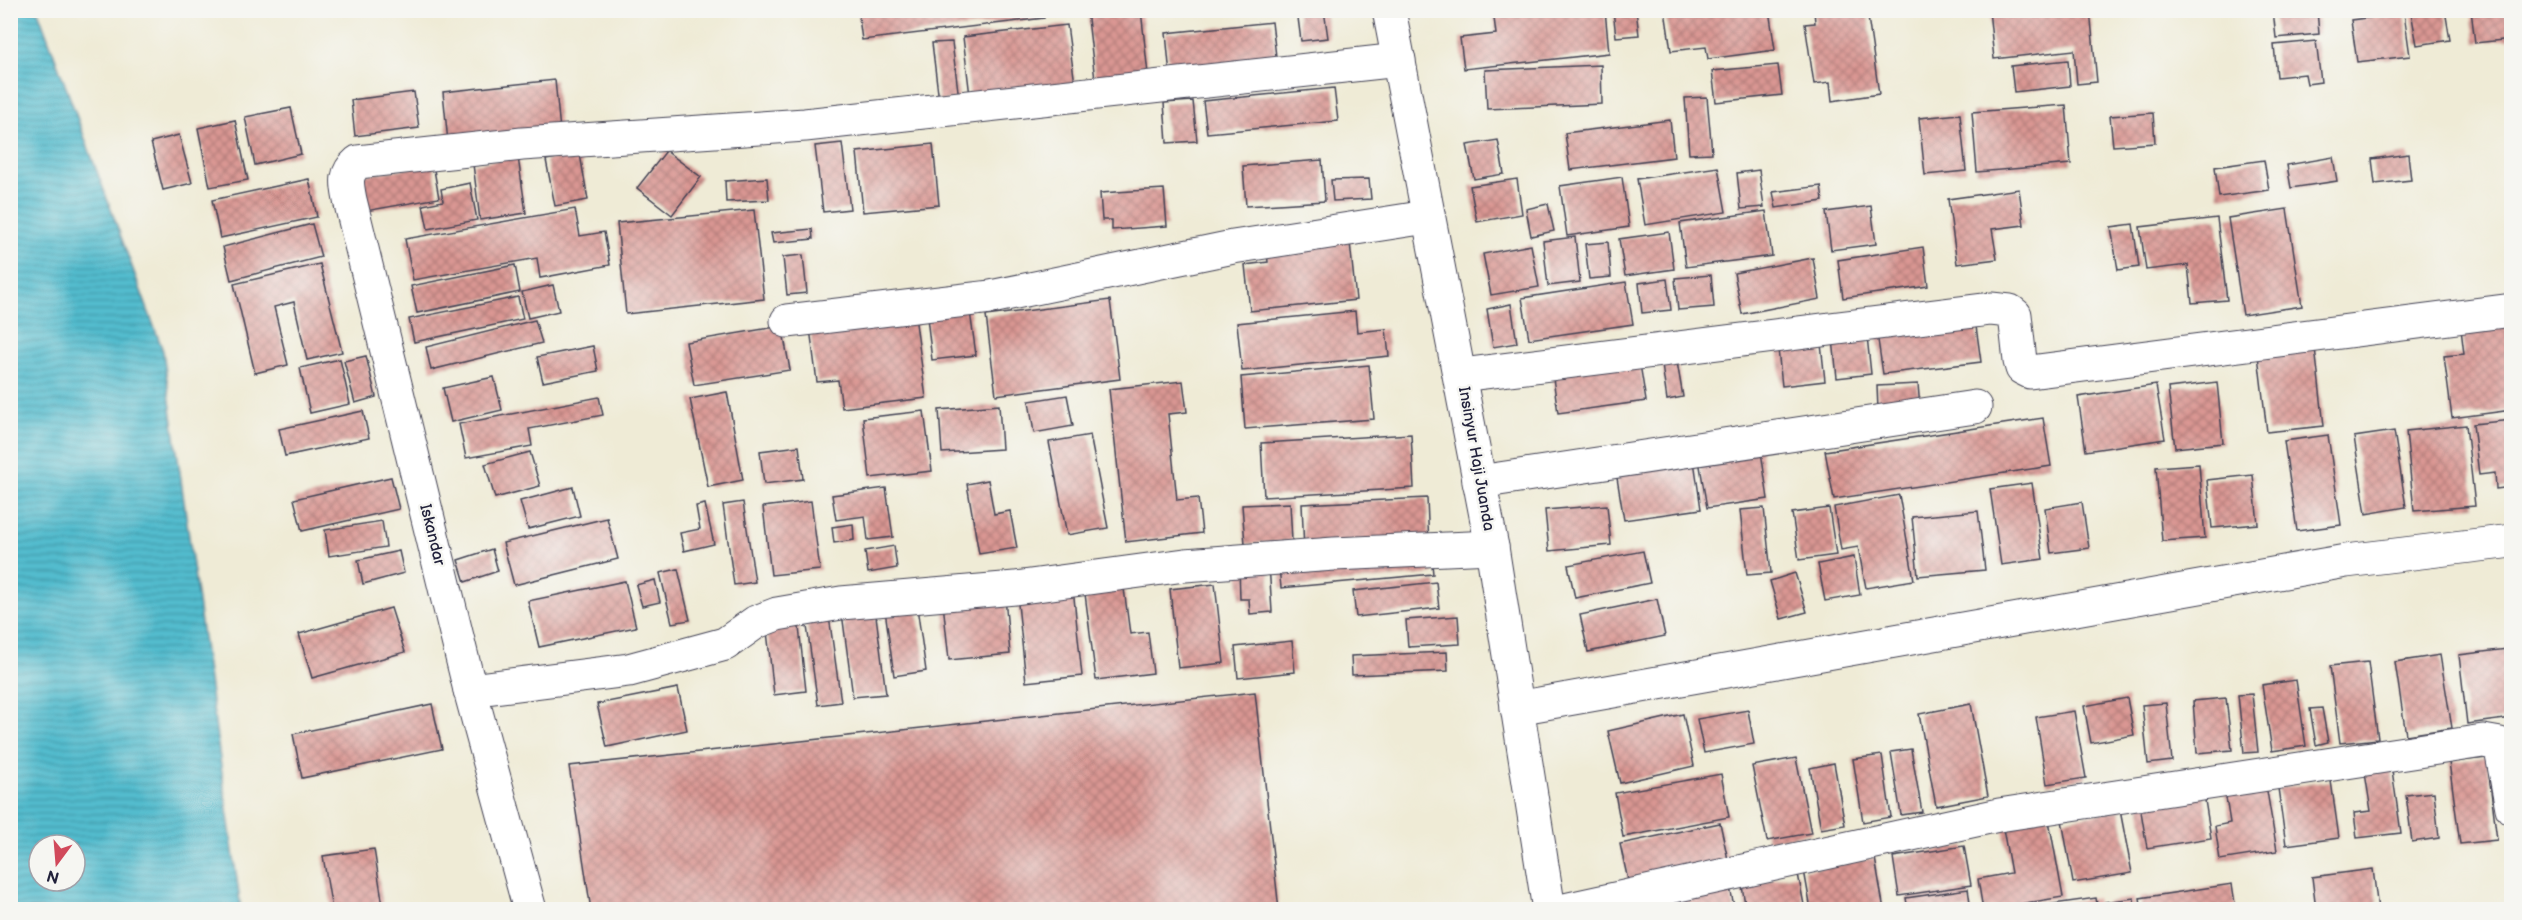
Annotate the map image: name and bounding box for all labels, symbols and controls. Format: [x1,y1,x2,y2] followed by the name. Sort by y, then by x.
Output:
[1454,385,1498,533] street label: Insinyur Haji Juanda
[415,502,449,568] street label: Iskandar
[27,833,87,893] north arrow
[45,865,62,887] text: N

